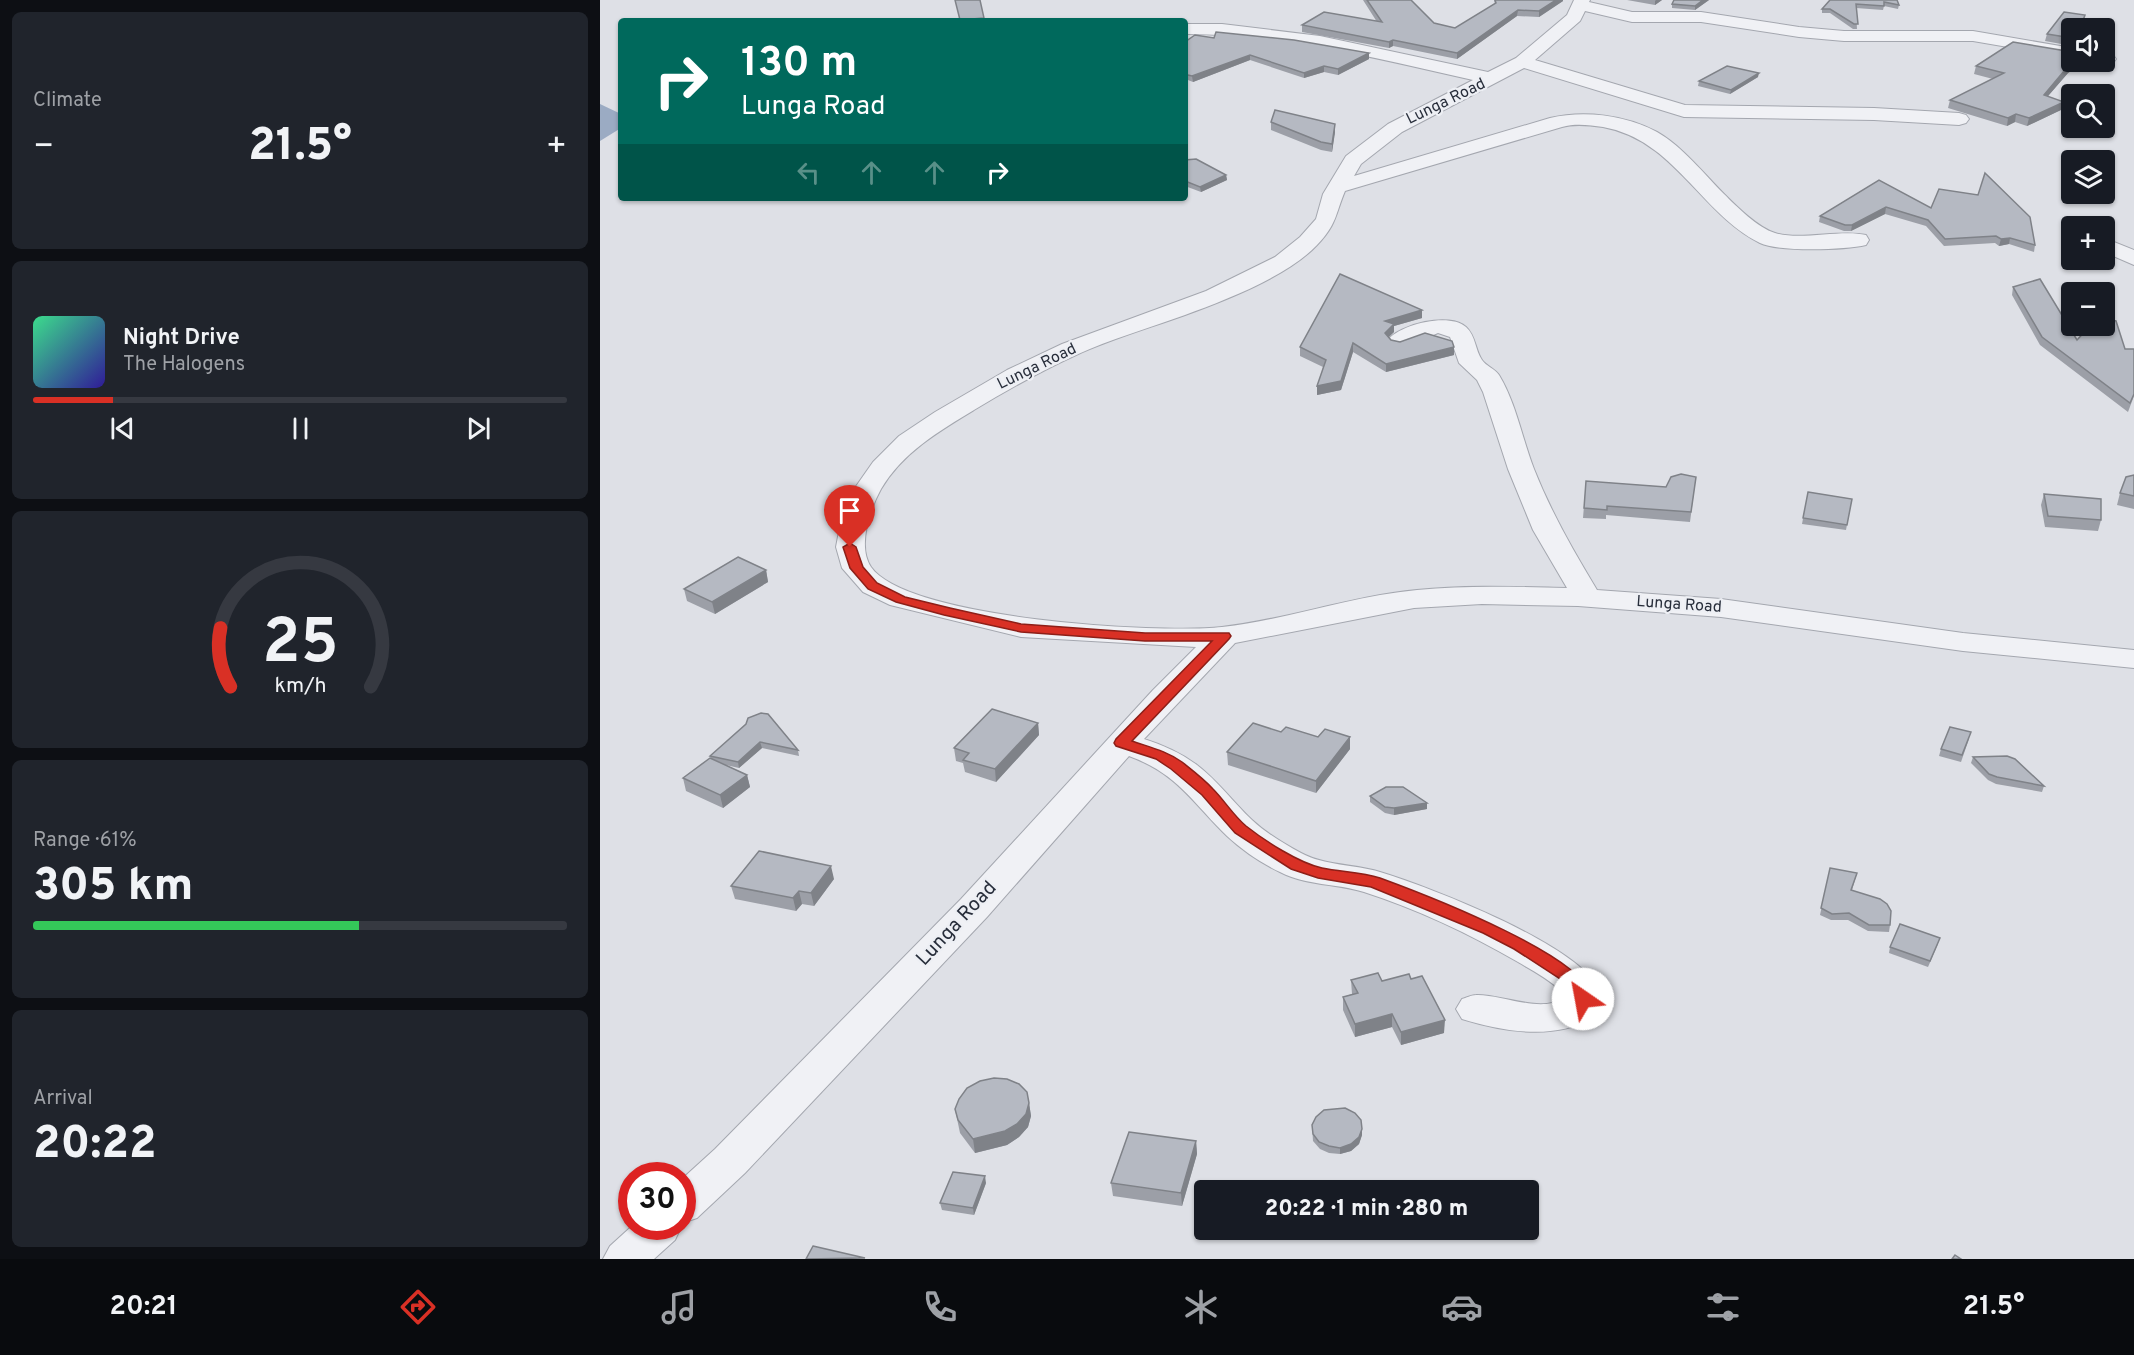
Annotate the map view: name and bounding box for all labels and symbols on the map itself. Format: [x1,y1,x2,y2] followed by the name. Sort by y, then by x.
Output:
[1403,74,1489,130] street label: Lunga Road
[994,339,1080,395] street label: Lunga Road
[824,485,875,547] pin
[1636,592,1722,618] street label: Lunga Road
[911,876,1003,972] street label: Lunga Road
[1551,967,1615,1031] position arrow
[618,1162,696,1240] speed limit sign: 30

